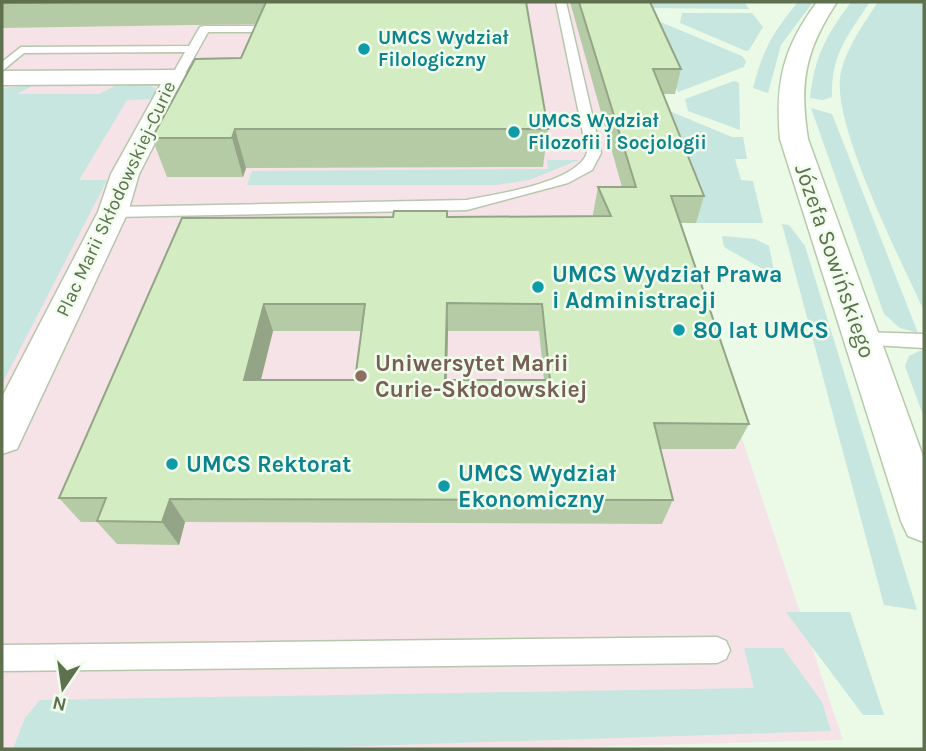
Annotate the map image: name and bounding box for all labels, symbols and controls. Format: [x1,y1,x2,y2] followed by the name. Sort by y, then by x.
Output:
[378,27,509,71] place label: UMCS Wydział Filologiczny
[356,41,372,57] marker: UMCS Wydział Filologiczny
[52,78,180,320] street label: Plac Marii Skłodowskiej-Curie
[528,110,707,154] place label: UMCS Wydział Filozofii i Socjologii
[506,124,522,140] marker: UMCS Wydział Filozofii i Socjologii
[789,160,881,362] street label: Józefa Sowińskiego
[552,261,782,314] place label: UMCS Wydział Prawa i Administracji
[530,279,546,295] marker: UMCS Wydział Prawa i Administracji
[693,317,829,344] place label: 80 lat UMCS
[671,322,687,338] marker: 80 lat UMCS
[375,350,587,403] place label: Uniwersytet Marii Curie-Skłodowskiej
[353,368,369,384] marker: Uniwersytet Marii Curie-Skłodowskiej
[186,451,351,478] place label: UMCS Rektorat
[164,456,180,472] marker: UMCS Rektorat
[458,460,616,513] place label: UMCS Wydział Ekonomiczny
[436,478,452,494] marker: UMCS Wydział Ekonomiczny
[28,653,98,723] north arrow
[50,691,69,716] text: N

